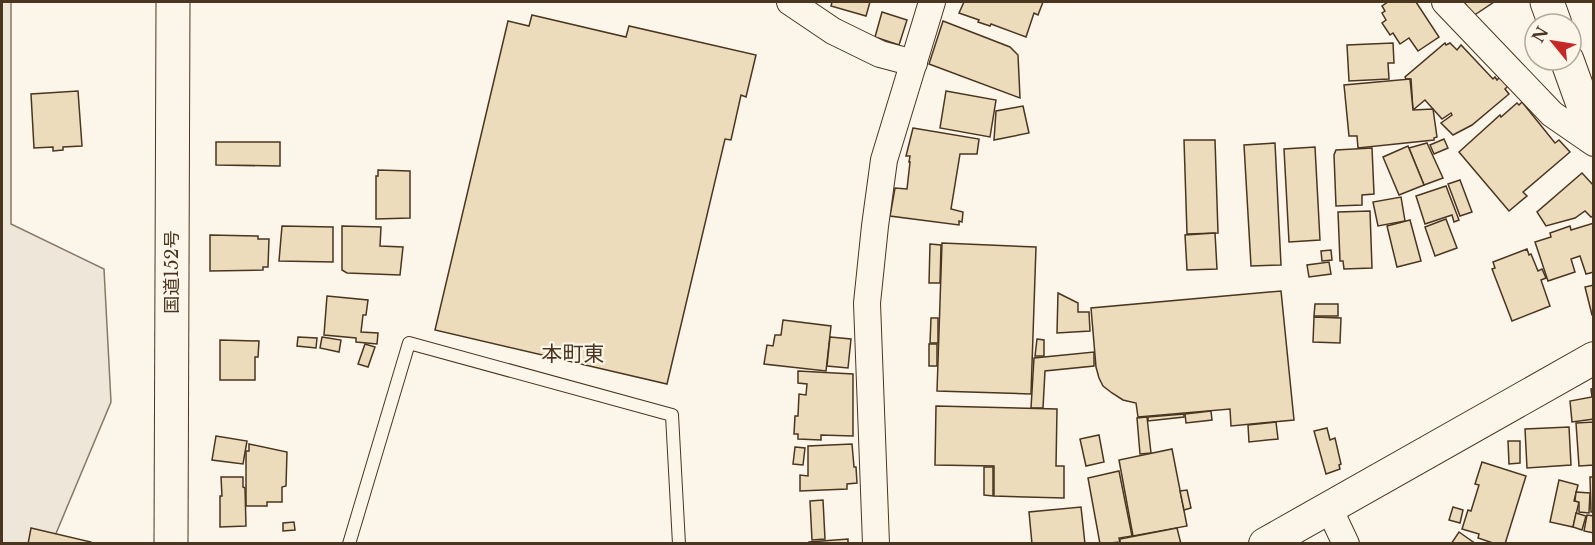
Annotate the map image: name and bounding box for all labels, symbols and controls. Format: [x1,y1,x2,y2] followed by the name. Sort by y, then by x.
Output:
[1523,12,1583,72] north arrow
[1528,23,1552,46] text: N
[161,230,183,314] street label: 国道152号
[542,341,605,367] district label: 本町東

